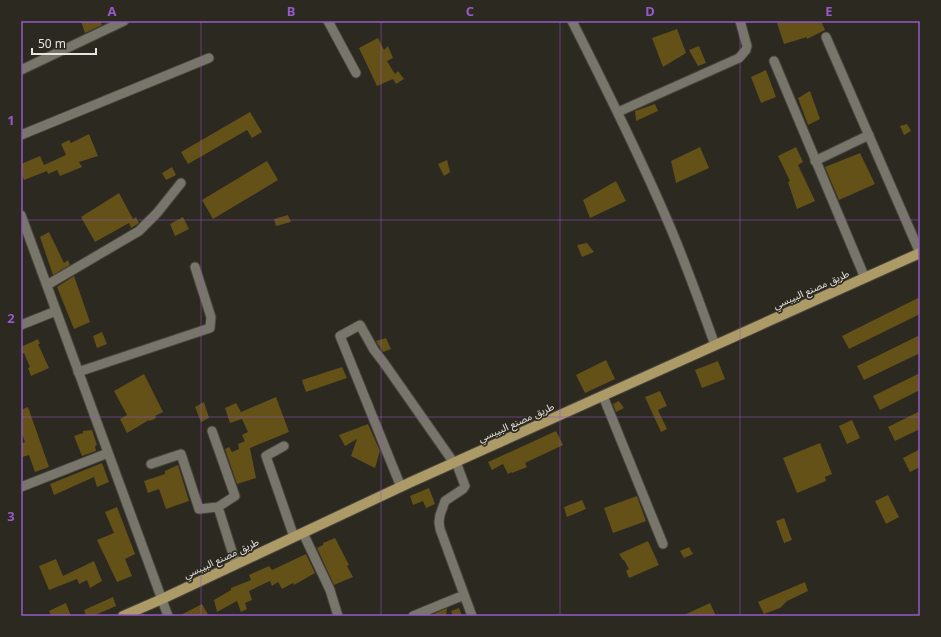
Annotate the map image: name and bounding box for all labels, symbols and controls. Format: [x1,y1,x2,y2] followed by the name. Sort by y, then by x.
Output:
[108,2,117,20] text: A
[287,2,295,20] text: B
[466,2,474,20] text: C
[645,2,655,20] text: D
[825,2,833,20] text: E
[32,30,96,56] scale bar
[38,35,66,52] text: 50 m
[7,111,15,129] text: 1
[771,266,852,313] street label: طريق مصنع البيبسي
[7,309,15,327] text: 2
[476,399,557,446] street label: طريق مصنع البيبسي
[7,507,15,525] text: 3
[181,534,262,583] street label: طريق مصنع البيبسي

